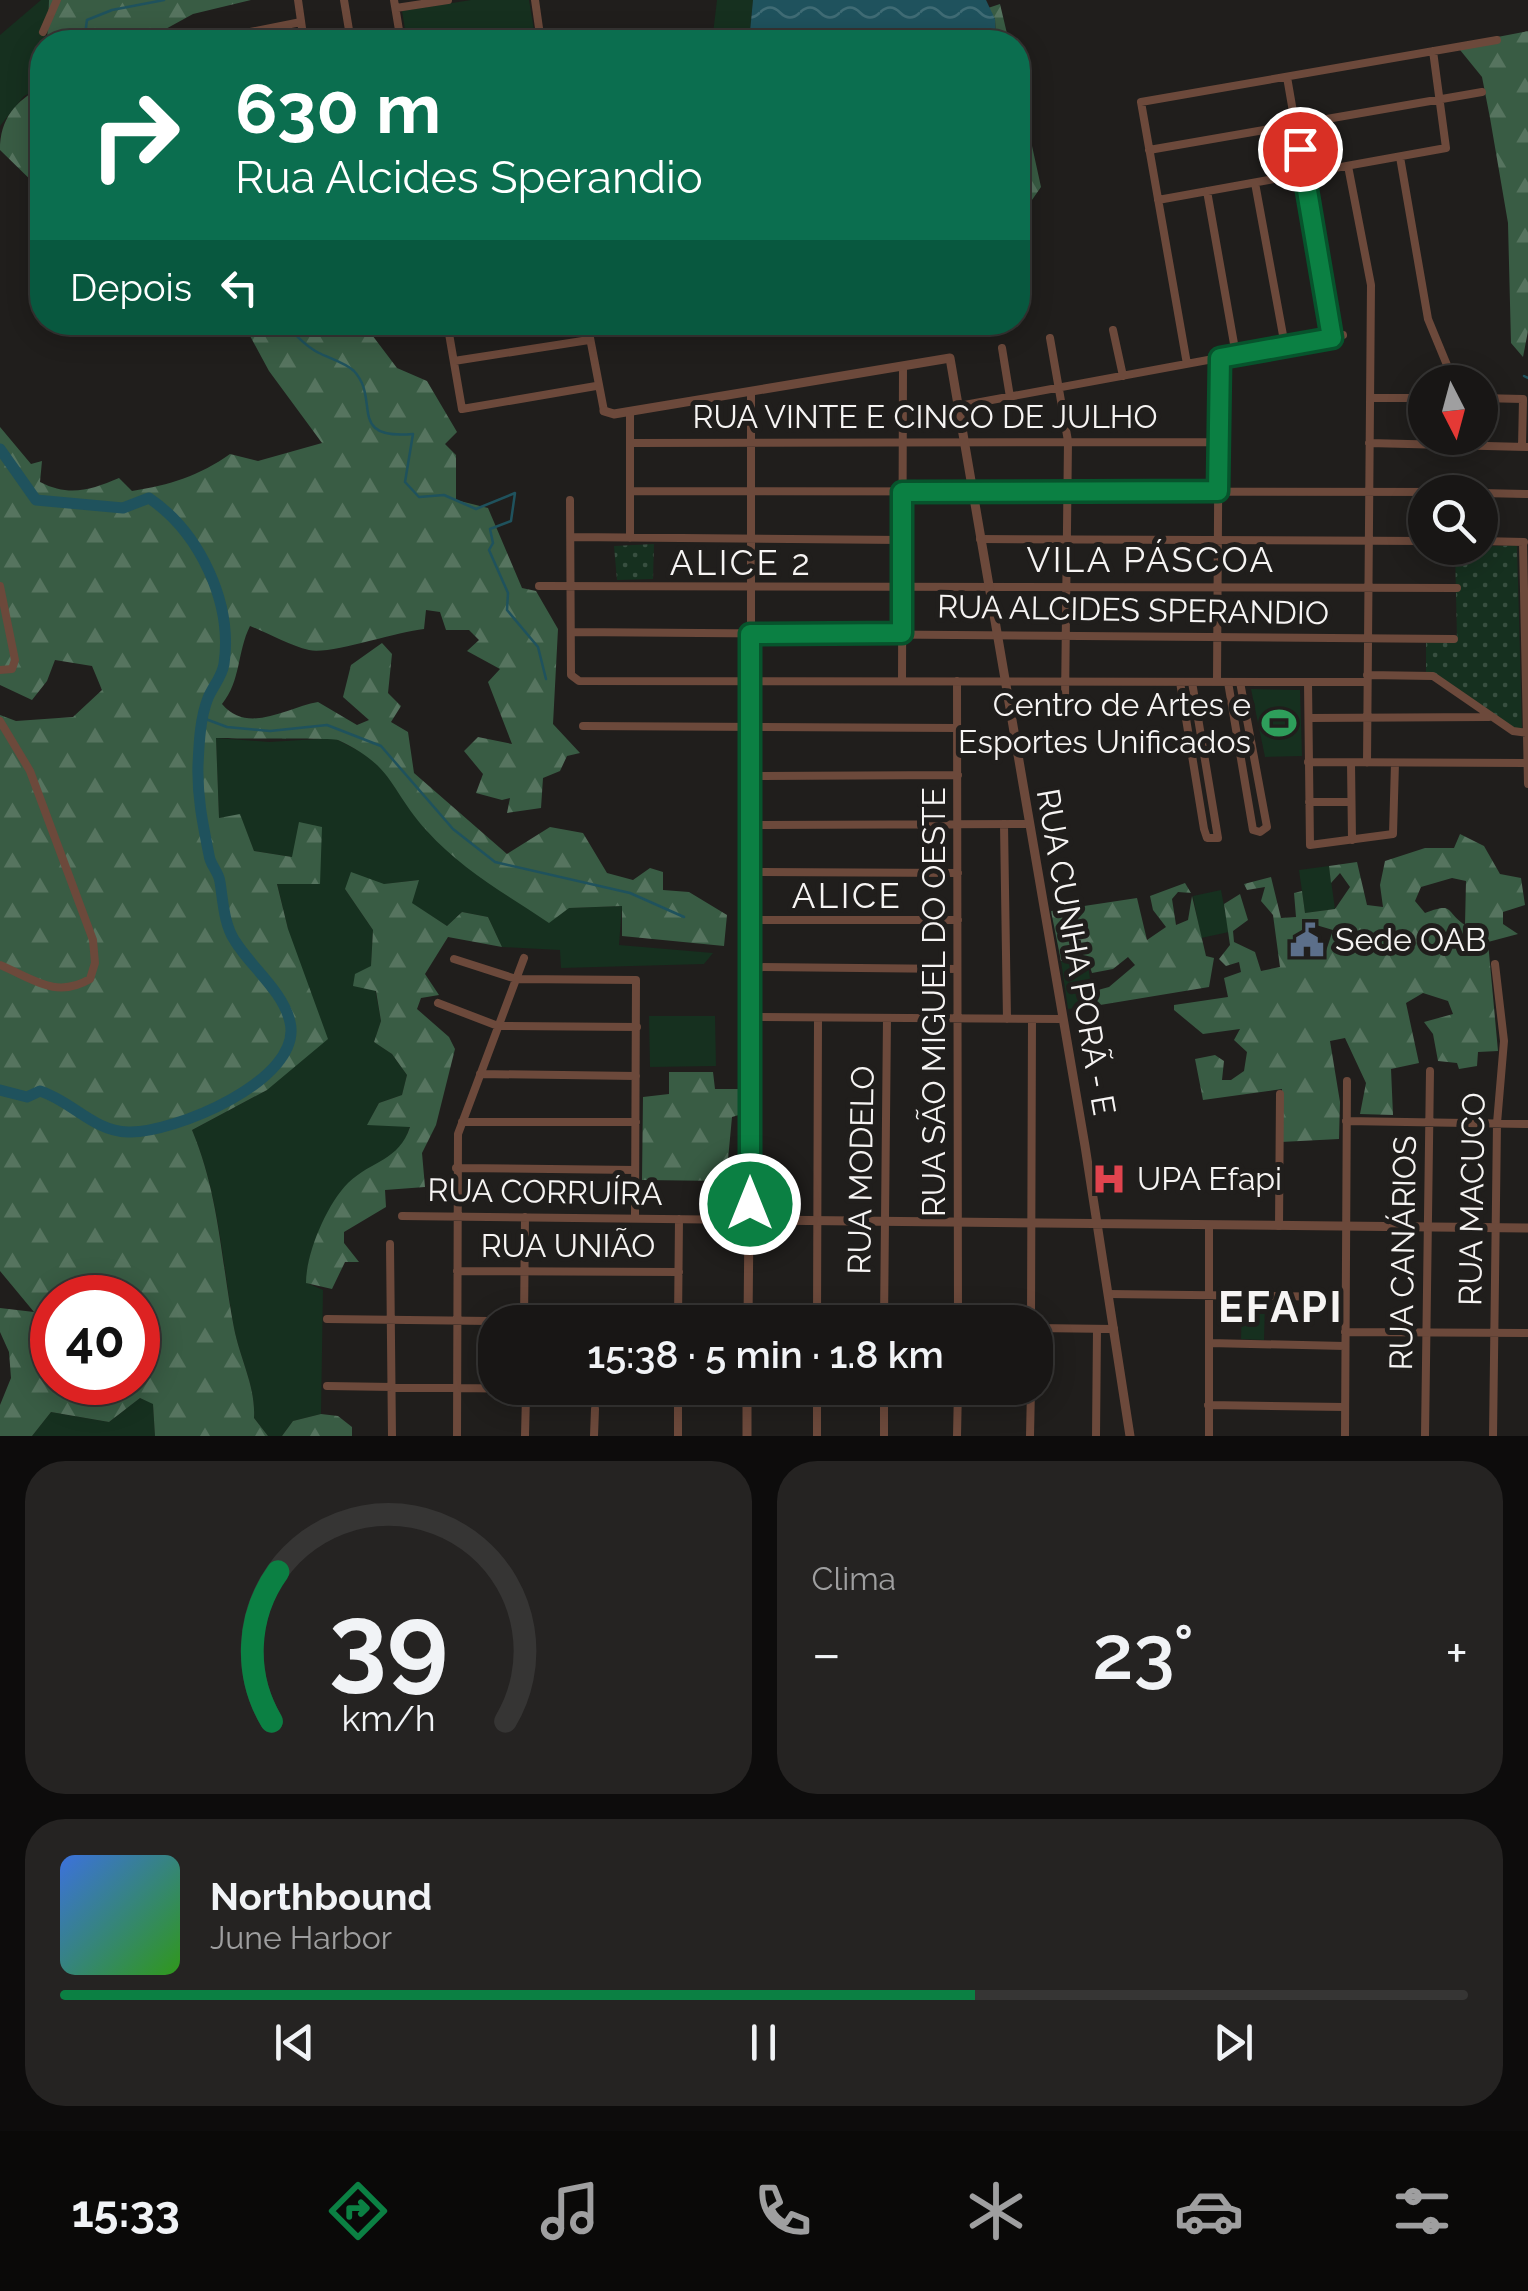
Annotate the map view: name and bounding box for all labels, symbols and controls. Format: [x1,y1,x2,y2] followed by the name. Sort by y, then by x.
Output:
[235,67,441,149] text: 630 m
[70,70,200,200] icon: right
[1258,107,1343,192] pin
[1273,122,1328,177] icon: arrive
[235,151,703,204] text: Rua Alcides Sperandio
[212,260,267,315] icon: left
[70,265,192,310] text: Depois
[1408,365,1498,455] north arrow
[1408,365,1498,565] map controls
[692,398,1158,435] street label: RUA VINTE E CINCO DE JULHO
[1408,475,1498,565] button: search
[1026,539,1276,580] district label: VILA PÁSCOA
[670,542,812,583] district label: ALICE 2
[937,588,1329,631] street label: RUA ALCIDES SPERANDIO
[958,686,1251,760] place label: Centro de Artes e Esportes Unificados
[1260,704,1298,742] sports icon: Centro de Artes e Esportes Unificados
[1030,786,1123,1118] street label: RUA CUNHA PORÃ - E
[915,787,952,1217] street label: RUA SÃO MIGUEL DO OESTE
[792,875,902,916] district label: ALICE
[1288,921,1326,959] public building icon: Sede OAB
[1335,921,1486,958] place label: Sede OAB
[840,1065,881,1275] street label: RUA MODELO
[1451,1092,1492,1306] street label: RUA MACUCO
[1382,1135,1423,1371] street label: RUA CANÁRIOS
[698,1152,802,1256] position arrow
[1090,1160,1128,1198] hospital icon: UPA Efapi
[1137,1160,1282,1197] place label: UPA Efapi
[427,1171,663,1212] street label: RUA CORRUÍRA
[481,1227,655,1264] street label: RUA UNIÃO
[30,1275,160,1405] speed limit sign: 40
[1218,1283,1344,1332] district label: EFAPI
[587,1332,944,1377] text: 15:38 · 5 min · 1.8 km
[812,1560,896,1597] text: Clima
[329,1581,448,1703] text: 39
[1092,1608,1194,1697] text: 23°
[812,1621,841,1686] text: −
[1445,1621,1468,1686] text: +
[341,1697,435,1739] text: km/h
[210,1874,432,1919] text: Northbound
[210,1919,392,1956] text: June Harbor
[267,2015,322,2070] icon: previous
[736,2015,791,2070] icon: pause
[1206,2015,1261,2070] icon: next
[323,2176,393,2246] icon: directions
[535,2176,605,2246] icon: music
[748,2176,818,2246] icon: phone
[961,2176,1031,2246] icon: climate
[1174,2176,1244,2246] icon: car
[1387,2176,1457,2246] icon: filters
[71,2185,180,2238] text: 15:33

